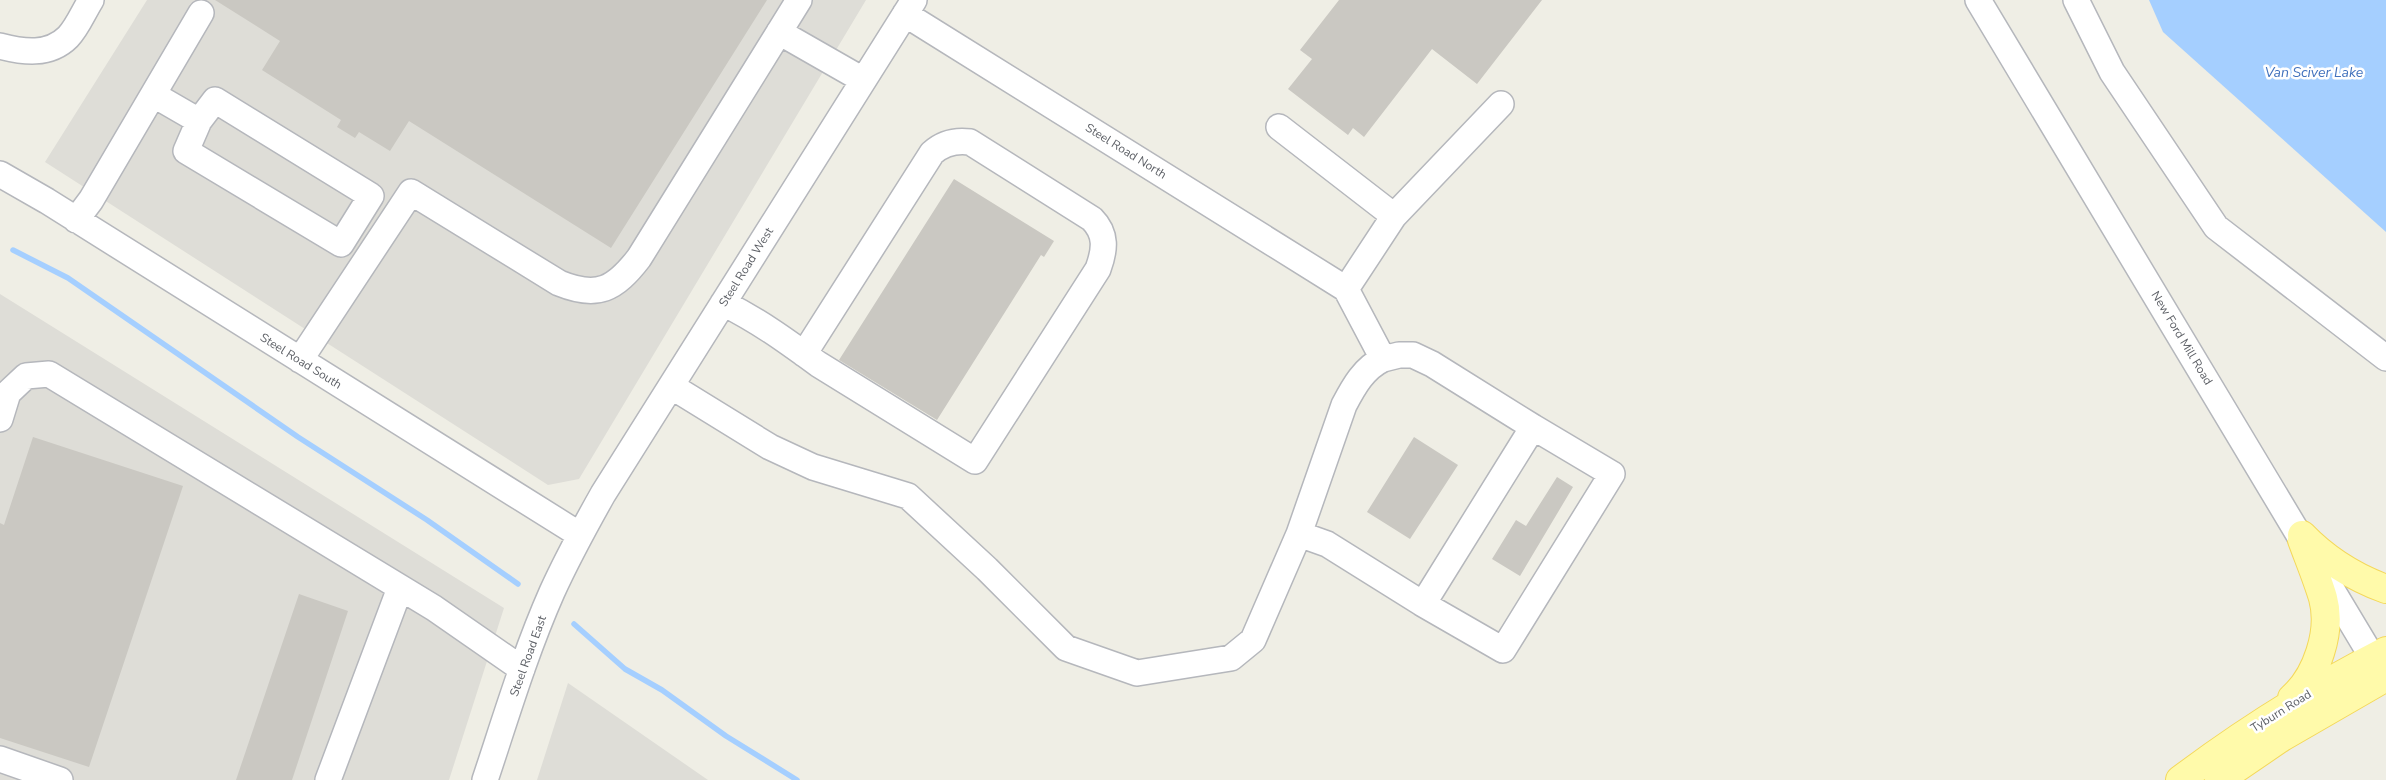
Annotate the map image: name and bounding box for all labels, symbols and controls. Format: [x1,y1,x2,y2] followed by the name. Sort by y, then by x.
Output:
[2265,63,2364,82] water label: Van Sciver Lake
[1082,120,1170,182] street label: Steel Road North
[715,224,777,310] street label: Steel Road West
[2148,288,2216,388] street label: New Ford Mill Road
[257,329,345,393] street label: Steel Road South
[506,613,550,699] street label: Steel Road East
[2248,686,2314,736] street label: Tyburn Road

